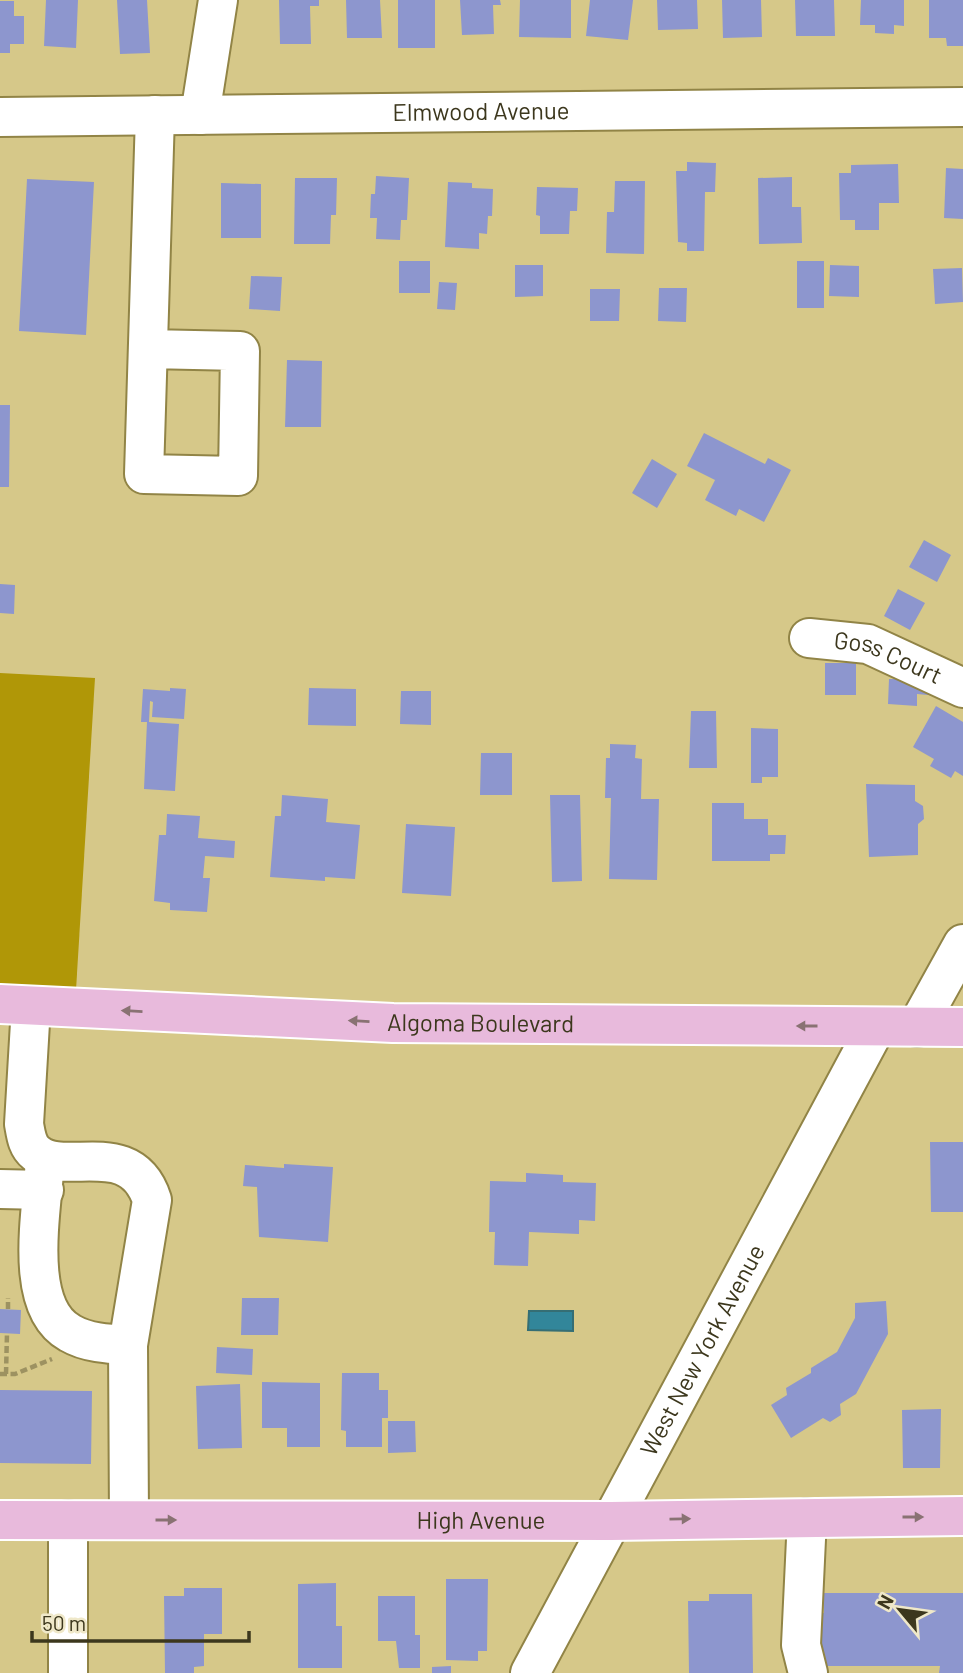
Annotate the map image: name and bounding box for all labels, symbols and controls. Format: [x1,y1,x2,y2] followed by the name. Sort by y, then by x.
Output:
[392,95,570,126] street label: Elmwood Avenue
[833,625,947,689] street label: Goss Court
[121,1006,143,1017] one-way arrow
[387,1007,574,1037] street label: Algoma Boulevard
[348,1016,370,1027] one-way arrow
[796,1020,818,1032] one-way arrow
[633,1239,770,1460] street label: West New York Avenue
[417,1505,545,1534] street label: High Avenue
[903,1511,925,1523] one-way arrow
[669,1513,691,1525] one-way arrow
[155,1514,177,1526] one-way arrow
[865,1575,935,1645] north arrow
[872,1590,898,1613] text: N
[32,1600,248,1644] scale bar
[42,1610,86,1635] text: 50 m

